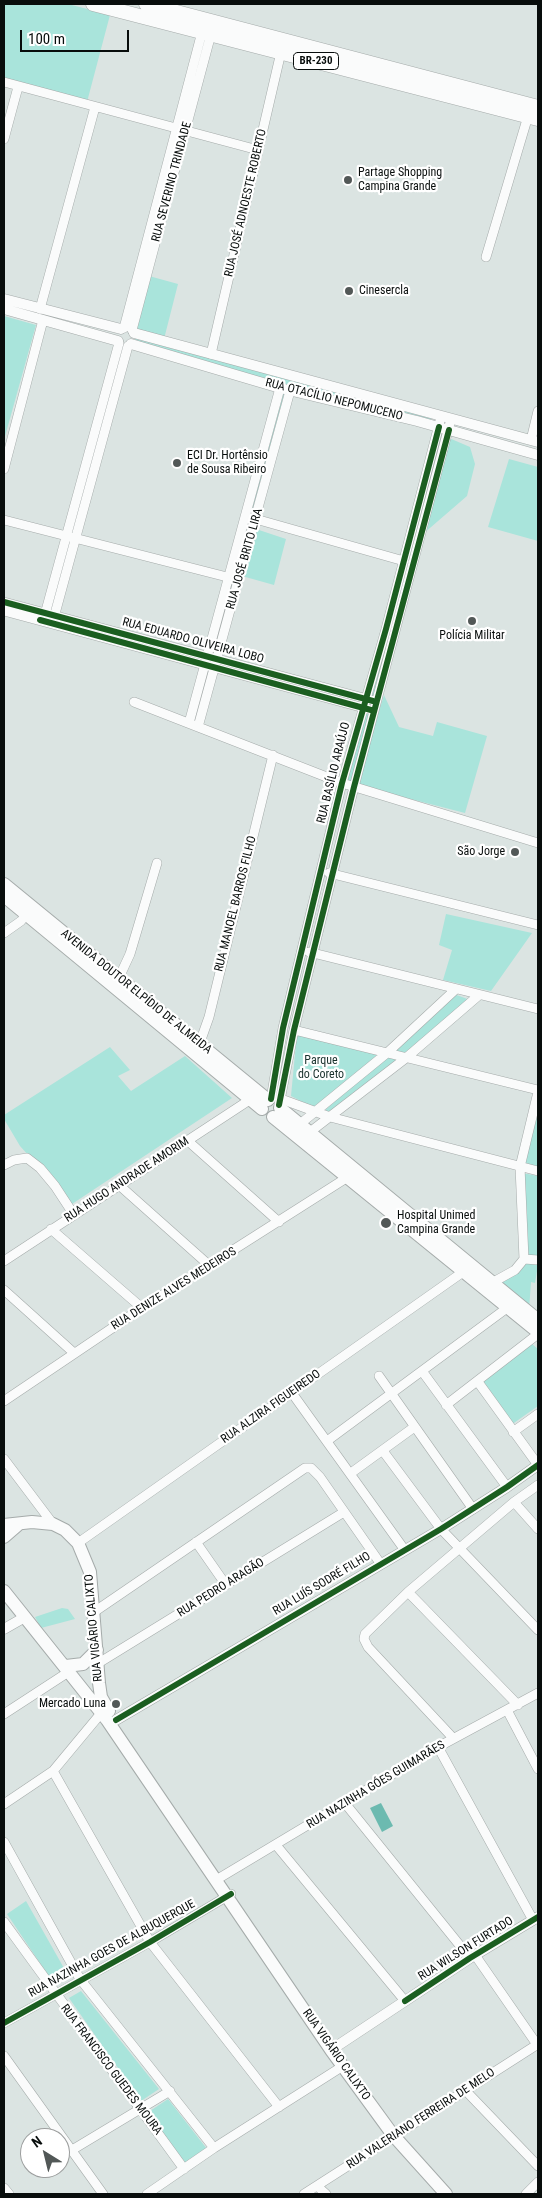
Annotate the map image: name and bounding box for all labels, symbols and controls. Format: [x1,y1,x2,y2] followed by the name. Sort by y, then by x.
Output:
[22,20,131,52] scale bar
[28,30,65,48] text: 100 m
[294,52,338,70] road number: BR-230
[149,120,195,244] street label: RUA SEVERINO TRINDADE
[222,128,270,278] street label: RUA JOSÉ ADNOESTE ROBERTO
[358,166,442,194] place label: Partage Shopping Campina Grande
[342,174,354,186] marker: Partage Shopping Campina Grande
[359,284,409,298] place label: Cinesercla
[343,285,355,297] marker: Cinesercla
[264,376,404,424] street label: RUA OTACÍLIO NEPOMUCENO
[187,449,268,477] place label: ECI Dr. Hortênsio de Sousa Ribeiro
[171,457,183,469] marker: ECI Dr. Hortênsio de Sousa Ribeiro
[224,507,266,611] street label: RUA JOSÉ BRITO LIRA
[121,615,265,667] street label: RUA EDUARDO OLIVEIRA LOBO
[466,615,478,627] marker: Polícia Militar
[439,629,505,643] place label: Polícia Militar
[314,721,354,825] street label: RUA BASÍLIO ARAÚJO
[212,835,260,973] street label: RUA MANOEL BARROS FILHO
[457,845,505,859] place label: São Jorge
[509,846,521,858] marker: São Jorge
[58,927,214,1057] street label: AVENIDA DOUTOR ELPÍDIO DE ALMEIDA
[298,1054,344,1082] park label: Parque do Coreto
[62,1134,192,1226] street label: RUA HUGO ANDRADE AMORIM
[397,1209,475,1237] place label: Hospital Unimed Campina Grande
[379,1216,393,1230] marker: Hospital Unimed Campina Grande
[109,1245,239,1333] street label: RUA DENIZE ALVES MEDEIROS
[218,1367,324,1447] street label: RUA ALZIRA FIGUEIREDO
[271,1549,373,1619] street label: RUA LUÍS SODRÉ FILHO
[175,1555,267,1621] street label: RUA PEDRO ARAGÃO
[82,1573,106,1683] street label: RUA VIGÁRIO CALIXTO
[39,1697,106,1711] place label: Mercado Luna
[110,1698,122,1710] marker: Mercado Luna
[304,1738,448,1832] street label: RUA NAZINHA GÓES GUIMARÃES
[26,1897,198,2001] street label: RUA NAZINHA GOES DE ALBUQUERQUE
[416,1914,516,1984] street label: RUA WILSON FURTADO
[57,2002,165,2138] street label: RUA FRANCISCO GUEDES MOURA
[299,2007,373,2103] street label: RUA VIGÁRIO CALIXTO
[344,2066,498,2172] street label: RUA VALERIANO FERREIRA DE MELO
[20,2128,70,2178] north arrow
[29,2133,45,2151] text: N

